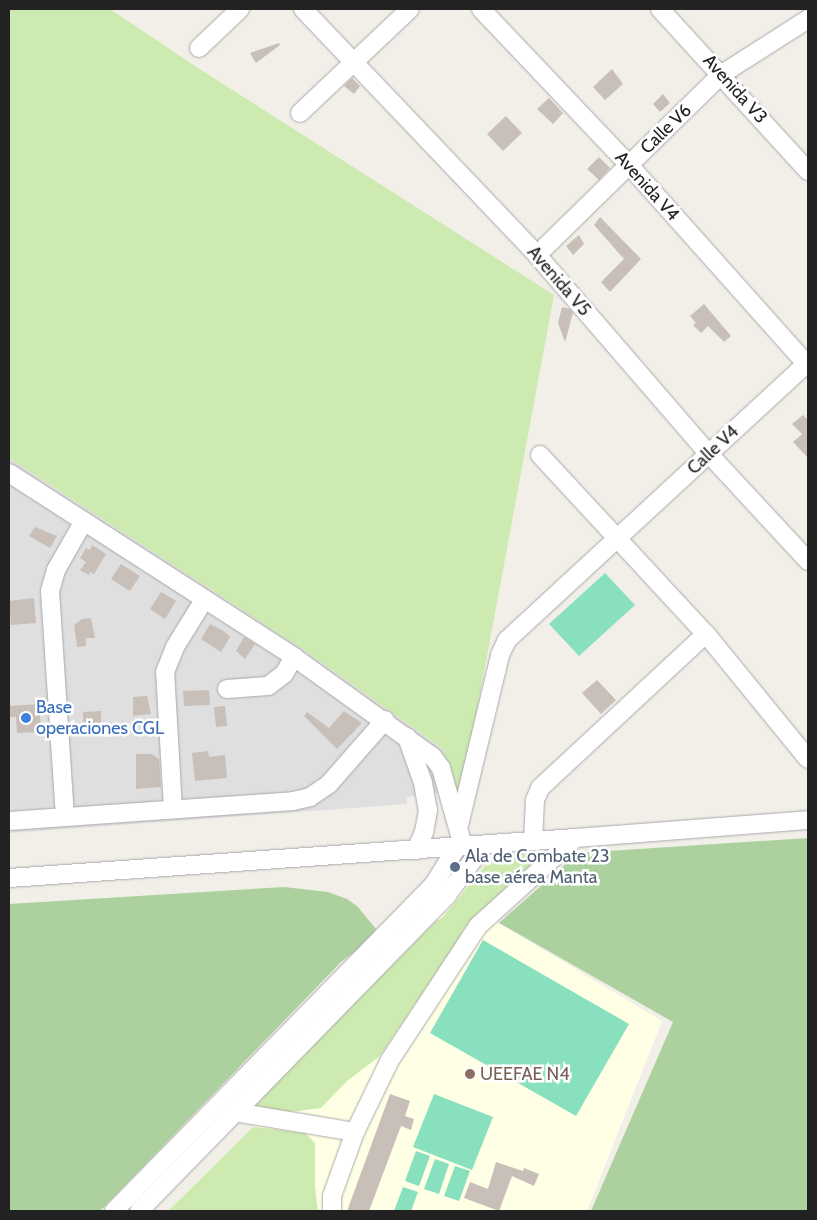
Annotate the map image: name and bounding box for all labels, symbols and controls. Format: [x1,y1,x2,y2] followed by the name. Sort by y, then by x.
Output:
[698,50,772,128] street label: Avenida V3
[636,100,696,158] street label: Calle V6
[610,147,684,225] street label: Avenida V4
[523,242,595,320] street label: Avenida V5
[683,421,743,479] street label: Calle V4
[36,697,164,740] place label: Base operaciones CGL
[20,712,32,724] marker: Base operaciones CGL
[465,846,610,889] place label: Ala de Combate 23 base aérea Manta
[449,861,461,873] marker: Ala de Combate 23 base aérea Manta
[480,1063,570,1085] place label: UEEFAE N4
[464,1068,476,1080] marker: UEEFAE N4

